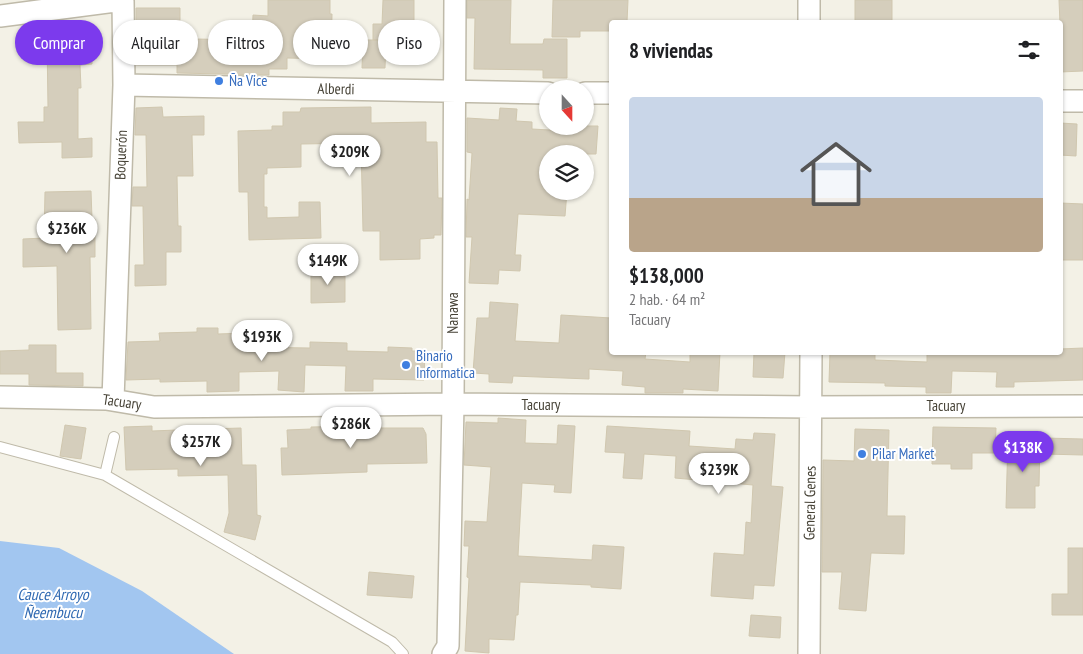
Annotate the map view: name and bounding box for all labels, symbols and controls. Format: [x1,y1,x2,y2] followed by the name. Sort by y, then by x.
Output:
[15,20,103,65] chip: Comprar
[113,20,198,65] chip: Alquilar
[208,20,283,65] chip: Filtros
[293,20,368,65] chip: Nuevo
[378,20,440,65] chip: Piso
[1015,36,1043,64] icon: filters
[629,37,713,64] text: 8 viviendas
[229,71,267,90] place label: Ña Vice
[213,75,225,87] marker: Ña Vice
[317,79,355,98] street label: Alberdi
[539,80,594,135] north arrow
[539,80,594,200] map controls
[791,129,881,219] icon: home
[110,130,131,180] street label: Boquerón
[315,134,385,177] pin: $209K
[331,141,369,161] text: $209K
[539,145,594,200] button: layers
[32,212,102,254] pin: $236K
[48,218,86,238] text: $236K
[293,244,363,286] pin: $149K
[309,250,347,270] text: $149K
[629,262,704,289] text: $138,000
[629,289,705,309] text: 2 hab. · 64 m²
[443,292,462,334] street label: Nanawa
[629,309,671,329] text: Tacuary
[227,320,297,362] pin: $193K
[243,326,281,346] text: $193K
[416,346,475,382] place label: Binario Informatica
[400,359,412,371] marker: Binario Informatica
[101,389,143,414] street label: Tacuary
[521,395,561,414] street label: Tacuary
[926,396,966,415] street label: Tacuary
[316,406,386,449] pin: $286K
[332,413,370,433] text: $286K
[166,424,236,467] pin: $257K
[988,430,1058,473] pin: $138K
[182,431,220,451] text: $257K
[1004,437,1042,457] text: $138K
[872,444,934,463] place label: Pilar Market
[856,448,868,460] marker: Pilar Market
[684,452,754,495] pin: $239K
[700,459,738,479] text: $239K
[799,466,820,540] street label: General Genes
[17,584,90,622] water label: Cauce Arroyo Ñeembucu

